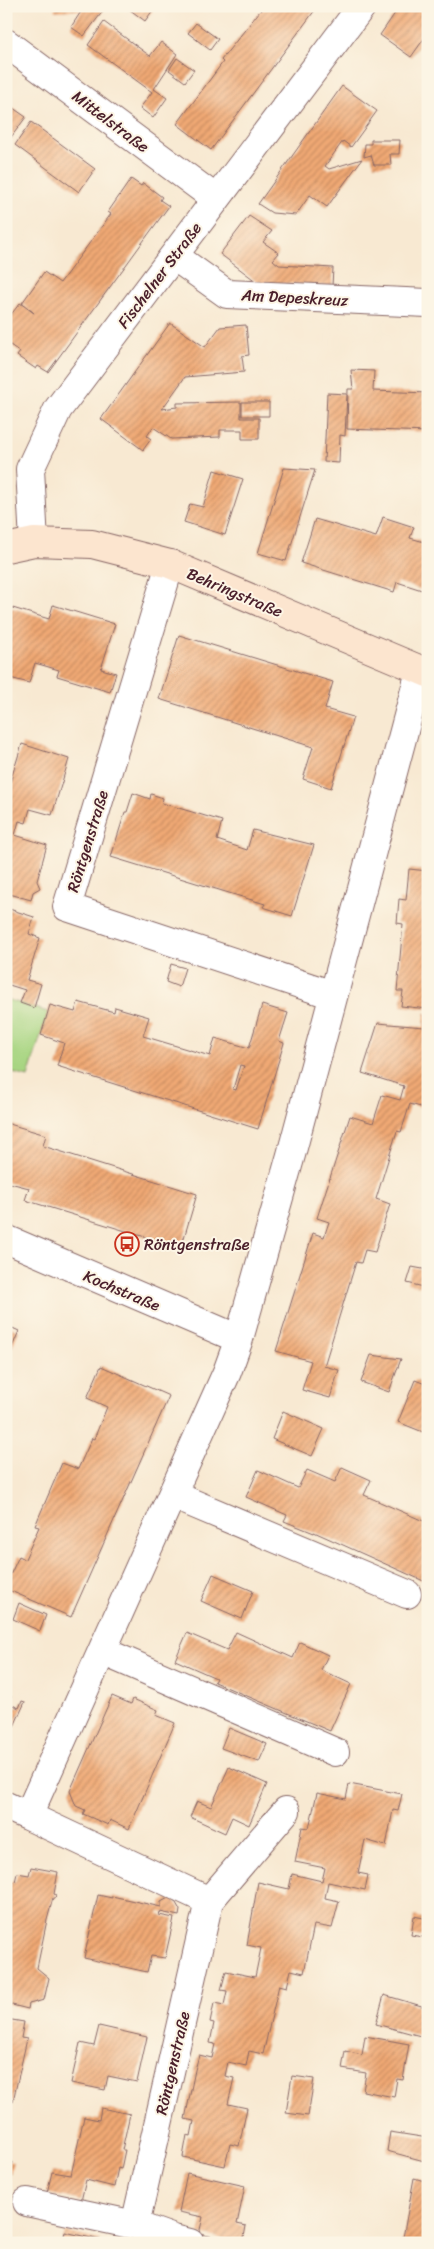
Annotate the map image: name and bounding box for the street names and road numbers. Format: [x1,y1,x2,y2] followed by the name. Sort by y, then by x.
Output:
[66,82,156,160] street label: Mittelstraße
[109,216,209,335] street label: Fischelner Straße
[240,280,350,315] street label: Am Depeskreuz
[182,559,287,626] street label: Behringstraße
[58,786,117,896] street label: Röntgenstraße
[79,1261,165,1320] street label: Kochstraße
[146,2008,199,2118] street label: Röntgenstraße

